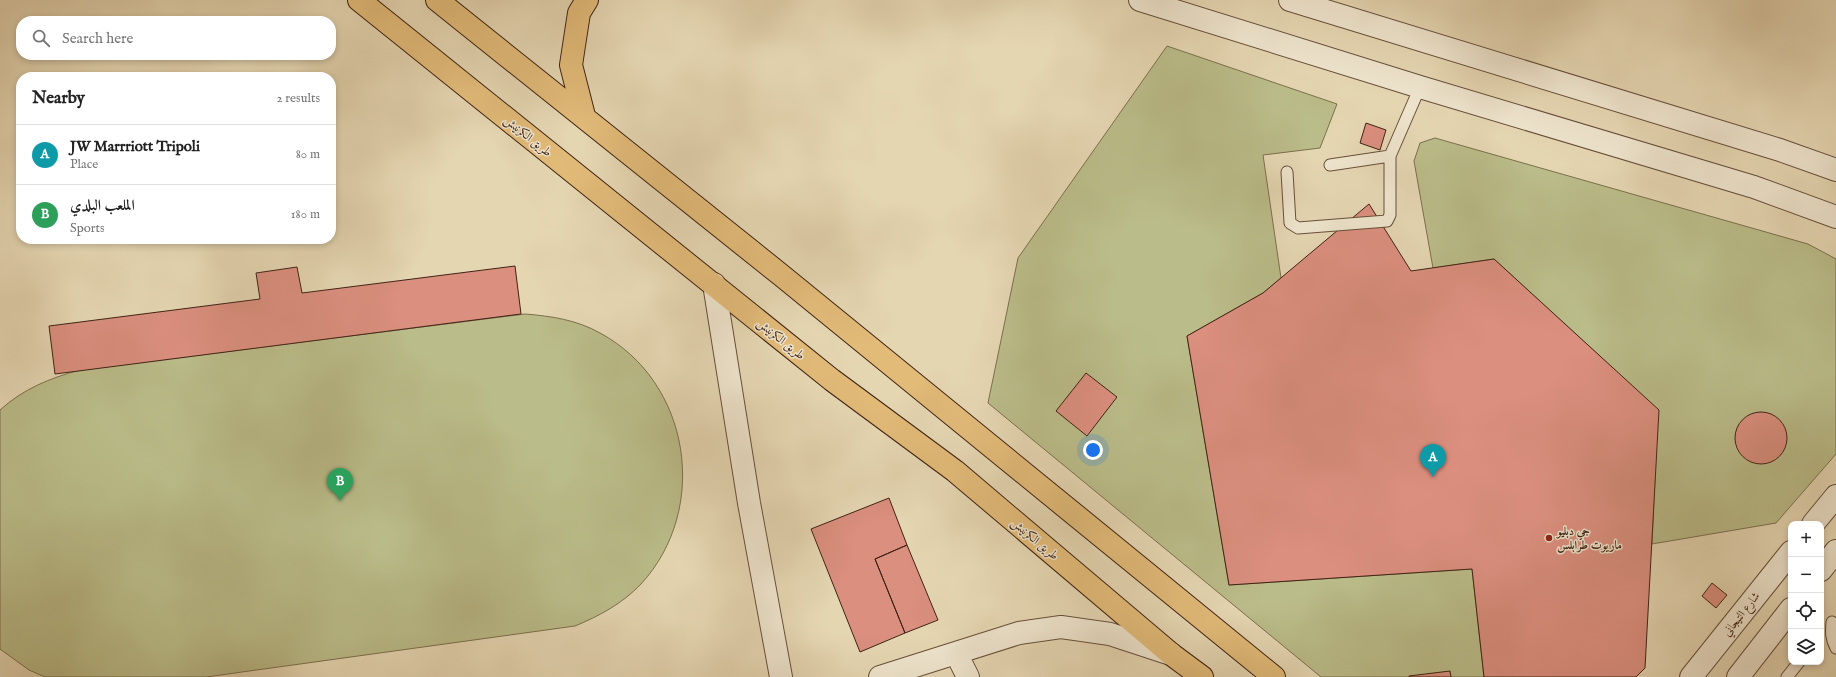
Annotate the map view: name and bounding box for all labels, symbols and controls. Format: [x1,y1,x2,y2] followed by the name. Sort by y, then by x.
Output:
[16,16,336,60] search box
[30,27,52,49] icon: search
[62,29,133,48] text: Search here
[32,88,85,109] text: Nearby
[276,90,320,107] text: 2 results
[500,113,555,161] street label: طريق الكرنيش
[70,137,200,156] text: JW Marrriott Tripoli
[41,146,49,163] text: A
[296,146,320,163] text: 80 m
[70,156,98,173] text: Place
[70,196,135,215] text: الملعب البلدي
[41,206,49,223] text: B
[291,206,320,223] text: 180 m
[70,220,105,237] text: Sports
[753,316,808,364] street label: طريق الكرنيش
[1083,440,1103,460] your location
[1420,444,1446,477] pin: A
[327,468,353,501] pin: B
[1007,515,1062,564] street label: طريق الكرنيش
[1788,521,1824,665] map controls
[1788,521,1824,557] button: +
[1555,524,1622,553] place label: جي دبليو ماريوت طرابلس
[1544,533,1554,543] marker: جي دبليو ماريوت طرابلس
[1788,557,1824,593] button: −
[1719,589,1766,641] street label: شارع التيجاني
[1788,593,1824,629] button: locate
[1788,629,1824,665] button: layers

